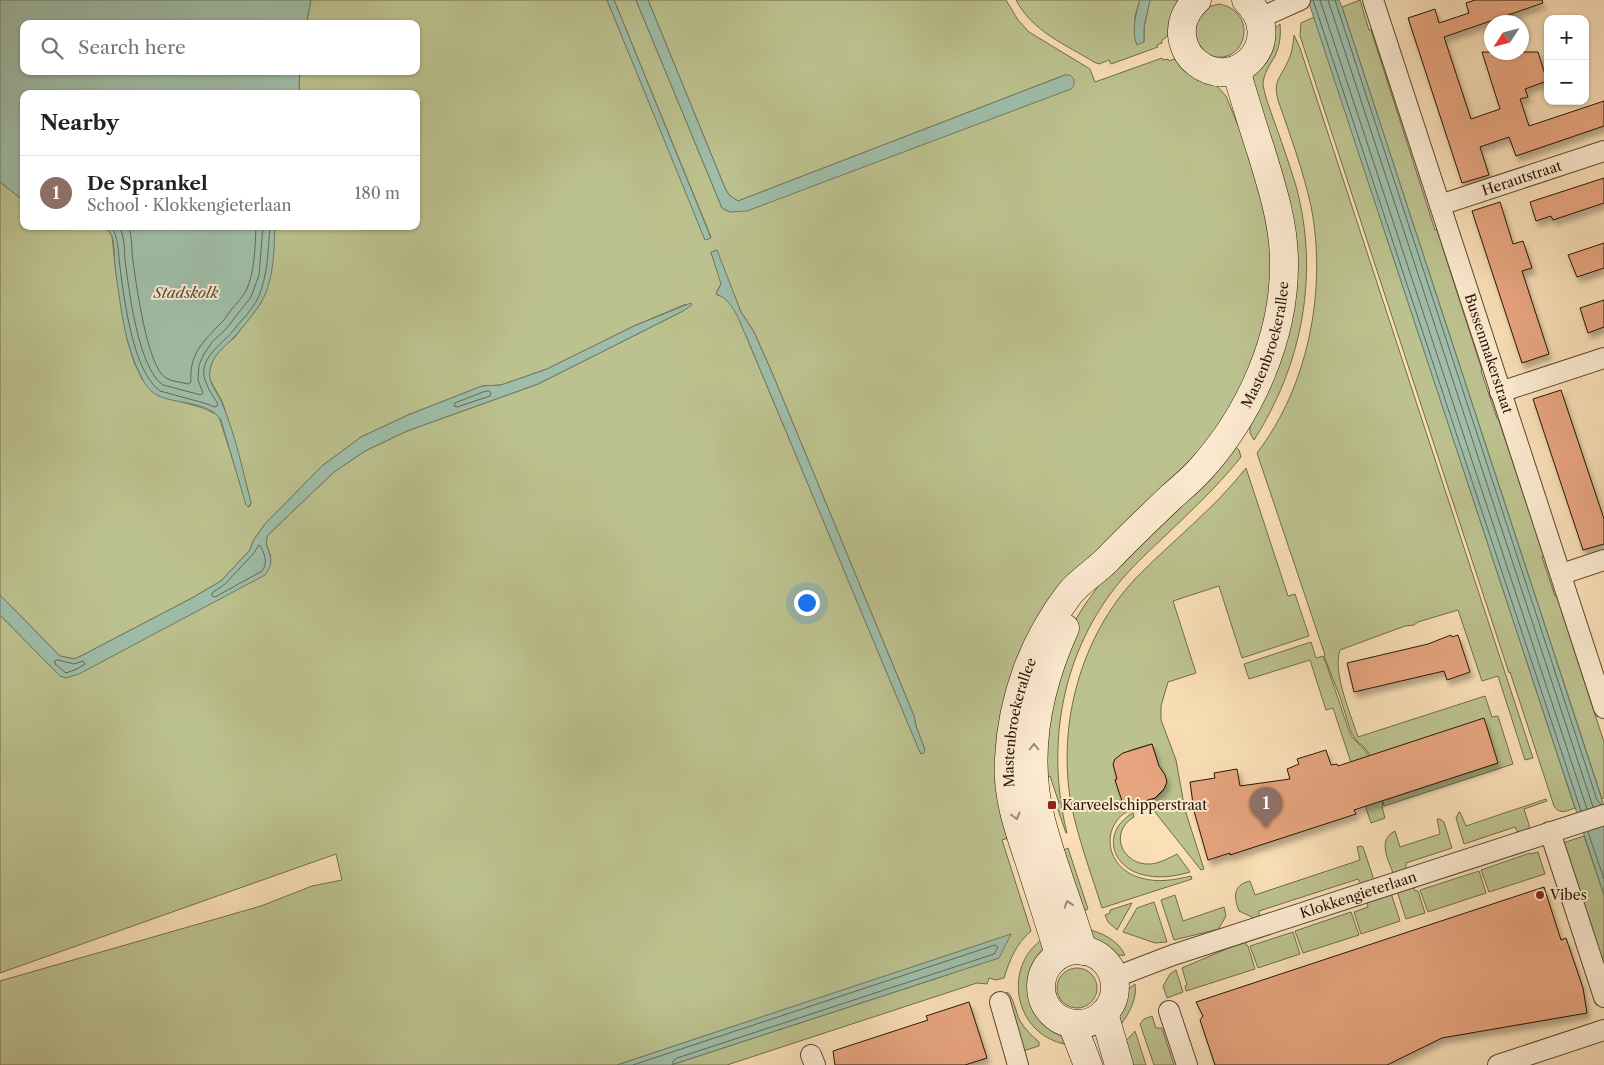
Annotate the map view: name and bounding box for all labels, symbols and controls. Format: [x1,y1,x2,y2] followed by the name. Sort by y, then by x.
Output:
[1484,15,1529,60] north arrow
[1544,15,1589,105] map controls
[1544,15,1589,60] button: +
[20,20,420,75] search box
[38,34,66,62] icon: search
[78,36,186,59] text: Search here
[1544,60,1589,105] button: −
[40,110,119,135] text: Nearby
[1480,157,1564,200] street label: Herautstraat
[87,172,208,195] text: De Sprankel
[52,183,60,203] text: 1
[354,183,400,203] text: 180 m
[87,195,292,215] text: School · Klokkengieterlaan
[1237,280,1292,411] street label: Mastenbroekerallee
[152,283,219,302] water label: Stadskolk
[1461,291,1517,416] street label: Bussenmakerstraat
[794,590,820,616] your location
[999,655,1040,788] street label: Mastenbroekerallee
[1029,743,1039,750] one-way arrow
[1250,787,1282,828] pin: 1
[1062,796,1207,814] place label: Karveelschipperstraat
[1046,799,1058,811] marker: Karveelschipperstraat
[1010,811,1020,819] one-way arrow
[1297,867,1419,922] street label: Klokkengieterlaan
[1549,886,1587,904] place label: Vibes
[1534,889,1546,901] marker: Vibes
[1064,901,1074,909] one-way arrow

